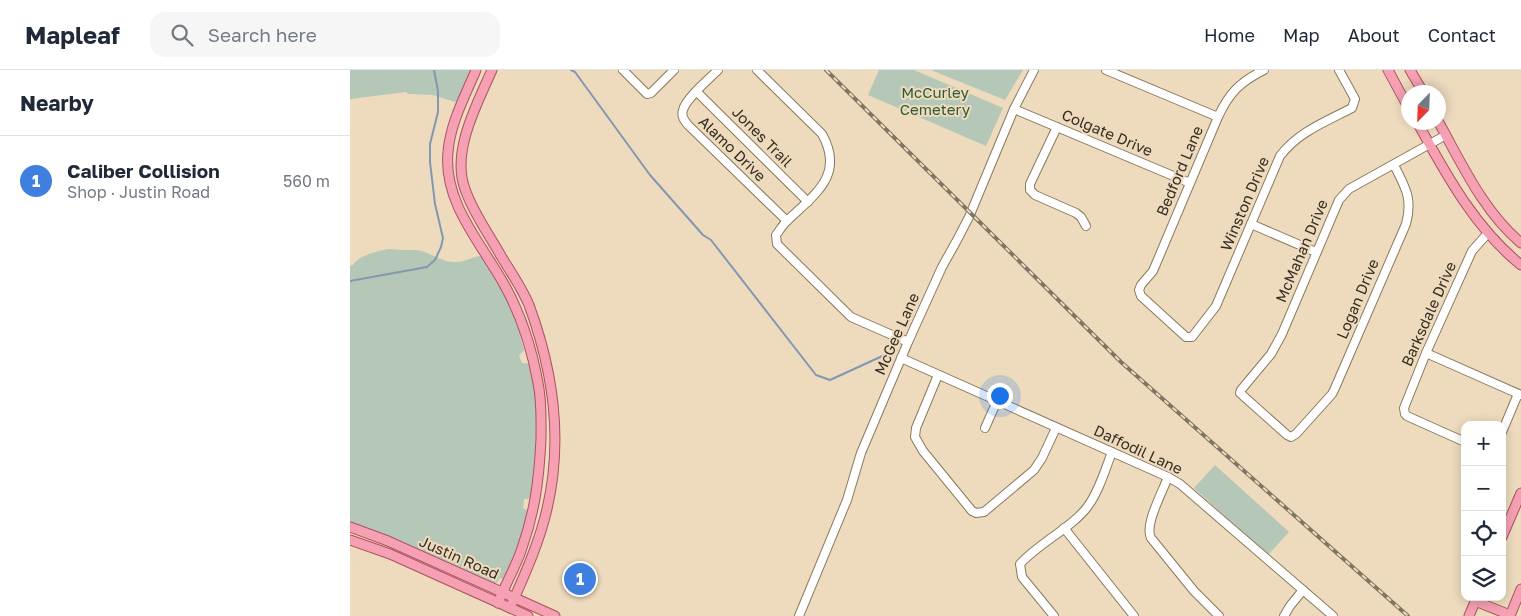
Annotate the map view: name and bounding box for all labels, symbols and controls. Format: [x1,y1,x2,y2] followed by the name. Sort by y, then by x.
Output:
[150,12,500,57] search box
[25,20,120,49] text: Mapleaf
[168,21,196,49] icon: search
[208,23,317,46] text: Search here
[1204,24,1255,46] text: Home
[1283,24,1320,46] text: Map
[1348,24,1400,46] text: About
[1428,24,1496,46] text: Contact
[900,83,971,118] park label: McCurley Cemetery
[1401,85,1446,130] north arrow
[20,90,94,116] text: Nearby
[729,102,797,170] street label: Jones Trail
[1059,105,1156,159] street label: Colgate Drive
[695,112,770,185] street label: Alamo Drive
[1152,123,1206,218] street label: Bedford Lane
[1216,153,1272,253] street label: Winston Drive
[67,159,220,182] text: Caliber Collision
[32,171,40,191] text: 1
[283,171,330,191] text: 560 m
[67,182,210,202] text: Shop · Justin Road
[1271,196,1331,305] street label: McMahan Drive
[1332,256,1382,341] street label: Logan Drive
[1397,258,1459,369] street label: Barksdale Drive
[870,290,922,377] street label: McGee Lane
[987,383,1013,409] your location
[1091,421,1186,478] street label: Daffodil Lane
[1461,421,1506,601] map controls
[1461,421,1506,466] button: +
[1461,466,1506,511] button: −
[1461,511,1506,556] button: locate
[417,532,502,583] street label: Justin Road
[1461,556,1506,601] button: layers
[564,560,596,598] pin: 1

